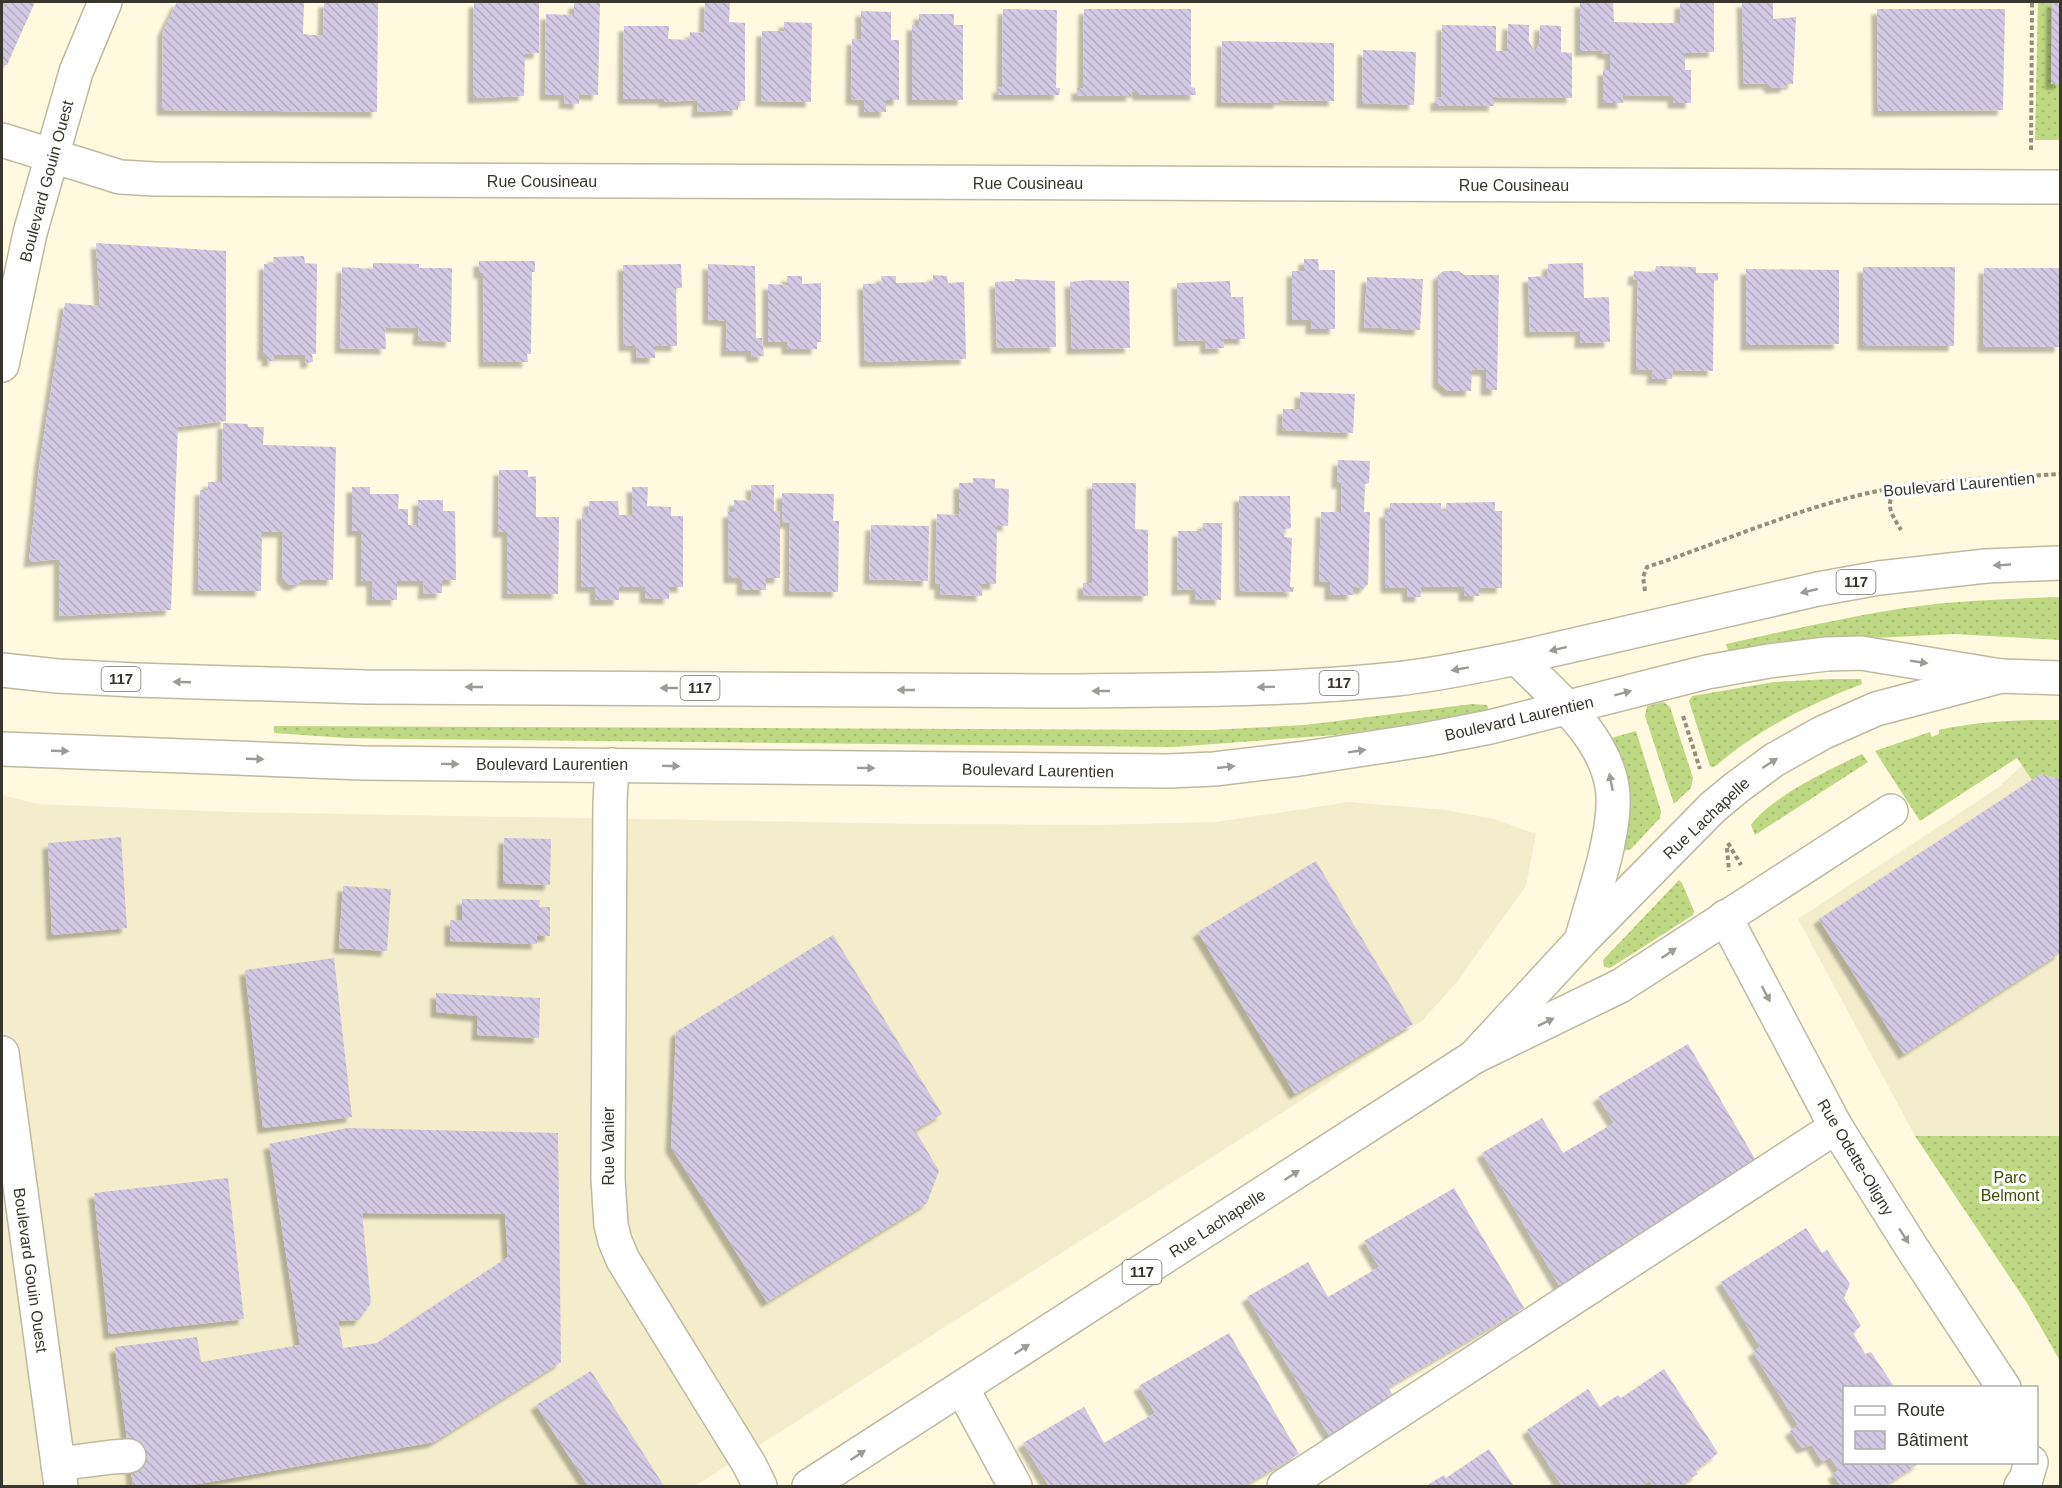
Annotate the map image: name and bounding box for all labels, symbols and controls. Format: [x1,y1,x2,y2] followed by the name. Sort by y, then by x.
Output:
[17,98,76,264] street label: Boulevard Gouin Ouest
[487,173,597,190] street label: Rue Cousineau
[973,175,1083,192] street label: Rue Cousineau
[1459,177,1569,194] street label: Rue Cousineau
[1883,469,2036,500] street label: Boulevard Laurentien
[1993,561,2012,570] one-way arrow
[1836,570,1876,594] road number: 117
[1800,587,1818,597] one-way arrow
[1549,645,1568,654] one-way arrow
[1910,658,1929,667] one-way arrow
[1450,665,1469,674] one-way arrow
[102,667,140,691] road number: 117
[1320,671,1358,695] road number: 117
[680,676,720,700] road number: 117
[172,678,191,687] one-way arrow
[465,682,484,692] one-way arrow
[660,683,679,693] one-way arrow
[1256,683,1275,692] one-way arrow
[897,685,916,695] one-way arrow
[1092,686,1111,696] one-way arrow
[1614,688,1632,698] one-way arrow
[1443,693,1595,744] street label: Boulevard Laurentien
[1348,746,1367,755] one-way arrow
[50,747,69,756] one-way arrow
[245,755,264,764] one-way arrow
[476,756,628,773] street label: Boulevard Laurentien
[1762,758,1778,769] one-way arrow
[440,759,459,769] one-way arrow
[661,761,680,771] one-way arrow
[962,761,1114,780] street label: Boulevard Laurentien
[1217,763,1236,772] one-way arrow
[856,764,875,773] one-way arrow
[1606,773,1615,792] one-way arrow
[1660,774,1753,863] street label: Rue Lachapelle
[1661,948,1677,959] one-way arrow
[1761,986,1771,1003] one-way arrow
[1537,1017,1554,1026] one-way arrow
[1814,1096,1897,1218] street label: Rue Odette-Oligny
[600,1106,617,1185] street label: Rue Vanier
[1981,1169,2040,1204] park label: Parc Belmont
[1284,1170,1300,1181] one-way arrow
[1166,1186,1269,1261] street label: Rue Lachapelle
[11,1187,51,1354] street label: Boulevard Gouin Ouest
[1899,1228,1910,1244] one-way arrow
[1122,1260,1162,1284] road number: 117
[1014,1344,1030,1355] one-way arrow
[1843,1386,2038,1464] legend
[1897,1400,1945,1420] text: Route
[1897,1430,1968,1450] text: Bâtiment
[850,1450,866,1461] one-way arrow

